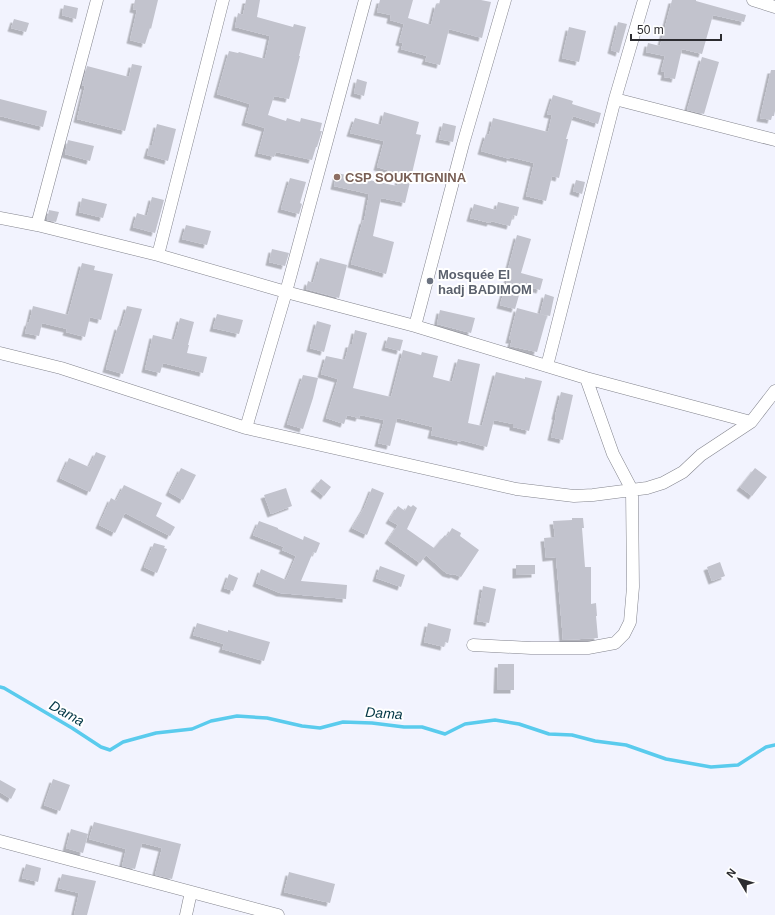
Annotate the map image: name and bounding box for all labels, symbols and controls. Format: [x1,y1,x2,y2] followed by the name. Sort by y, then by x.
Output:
[631,16,721,42] scale bar
[637,23,664,37] text: 50 m
[345,170,467,185] place label: CSP SOUKTIGNINA
[332,172,342,182] marker: CSP SOUKTIGNINA
[438,267,532,297] place label: Mosquée El hadj BADIMOM
[425,276,435,286] marker: Mosquée El hadj BADIMOM
[47,697,87,729] water label: Dama
[365,704,403,722] water label: Dama
[719,859,759,899] north arrow
[724,866,738,880] text: N

